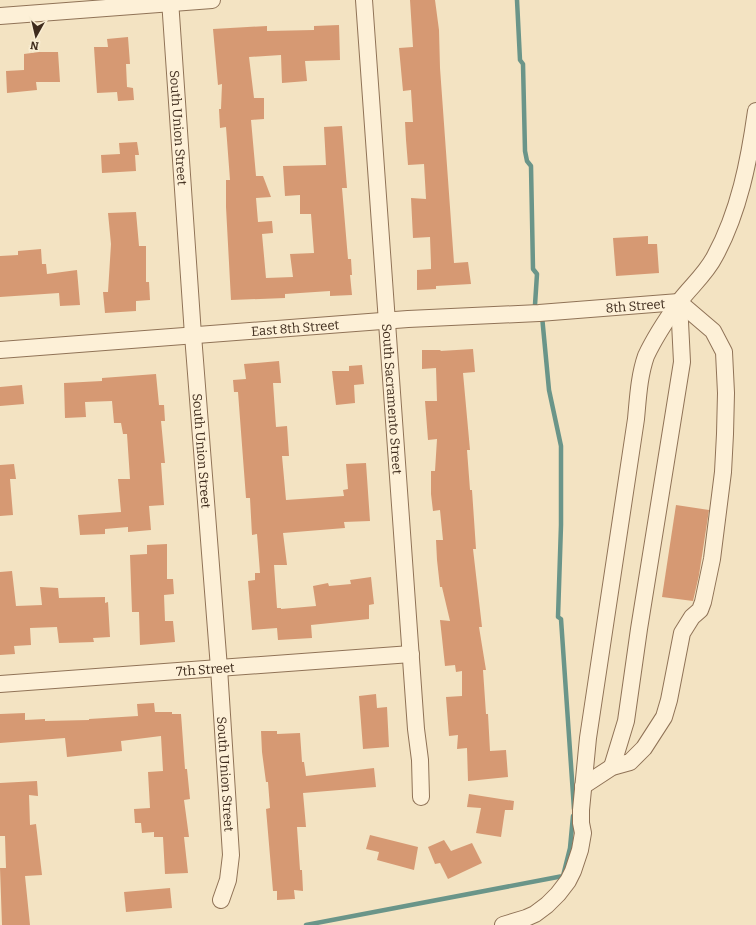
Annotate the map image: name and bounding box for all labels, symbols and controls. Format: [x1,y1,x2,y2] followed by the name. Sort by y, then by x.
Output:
[16,16,56,56] north arrow
[29,38,40,52] text: N
[167,70,190,186] street label: South Union Street
[605,296,666,316] street label: 8th Street
[251,317,340,339] street label: East 8th Street
[379,323,405,475] street label: South Sacramento Street
[190,393,214,509] street label: South Union Street
[176,660,236,679] street label: 7th Street
[214,716,237,832] street label: South Union Street

